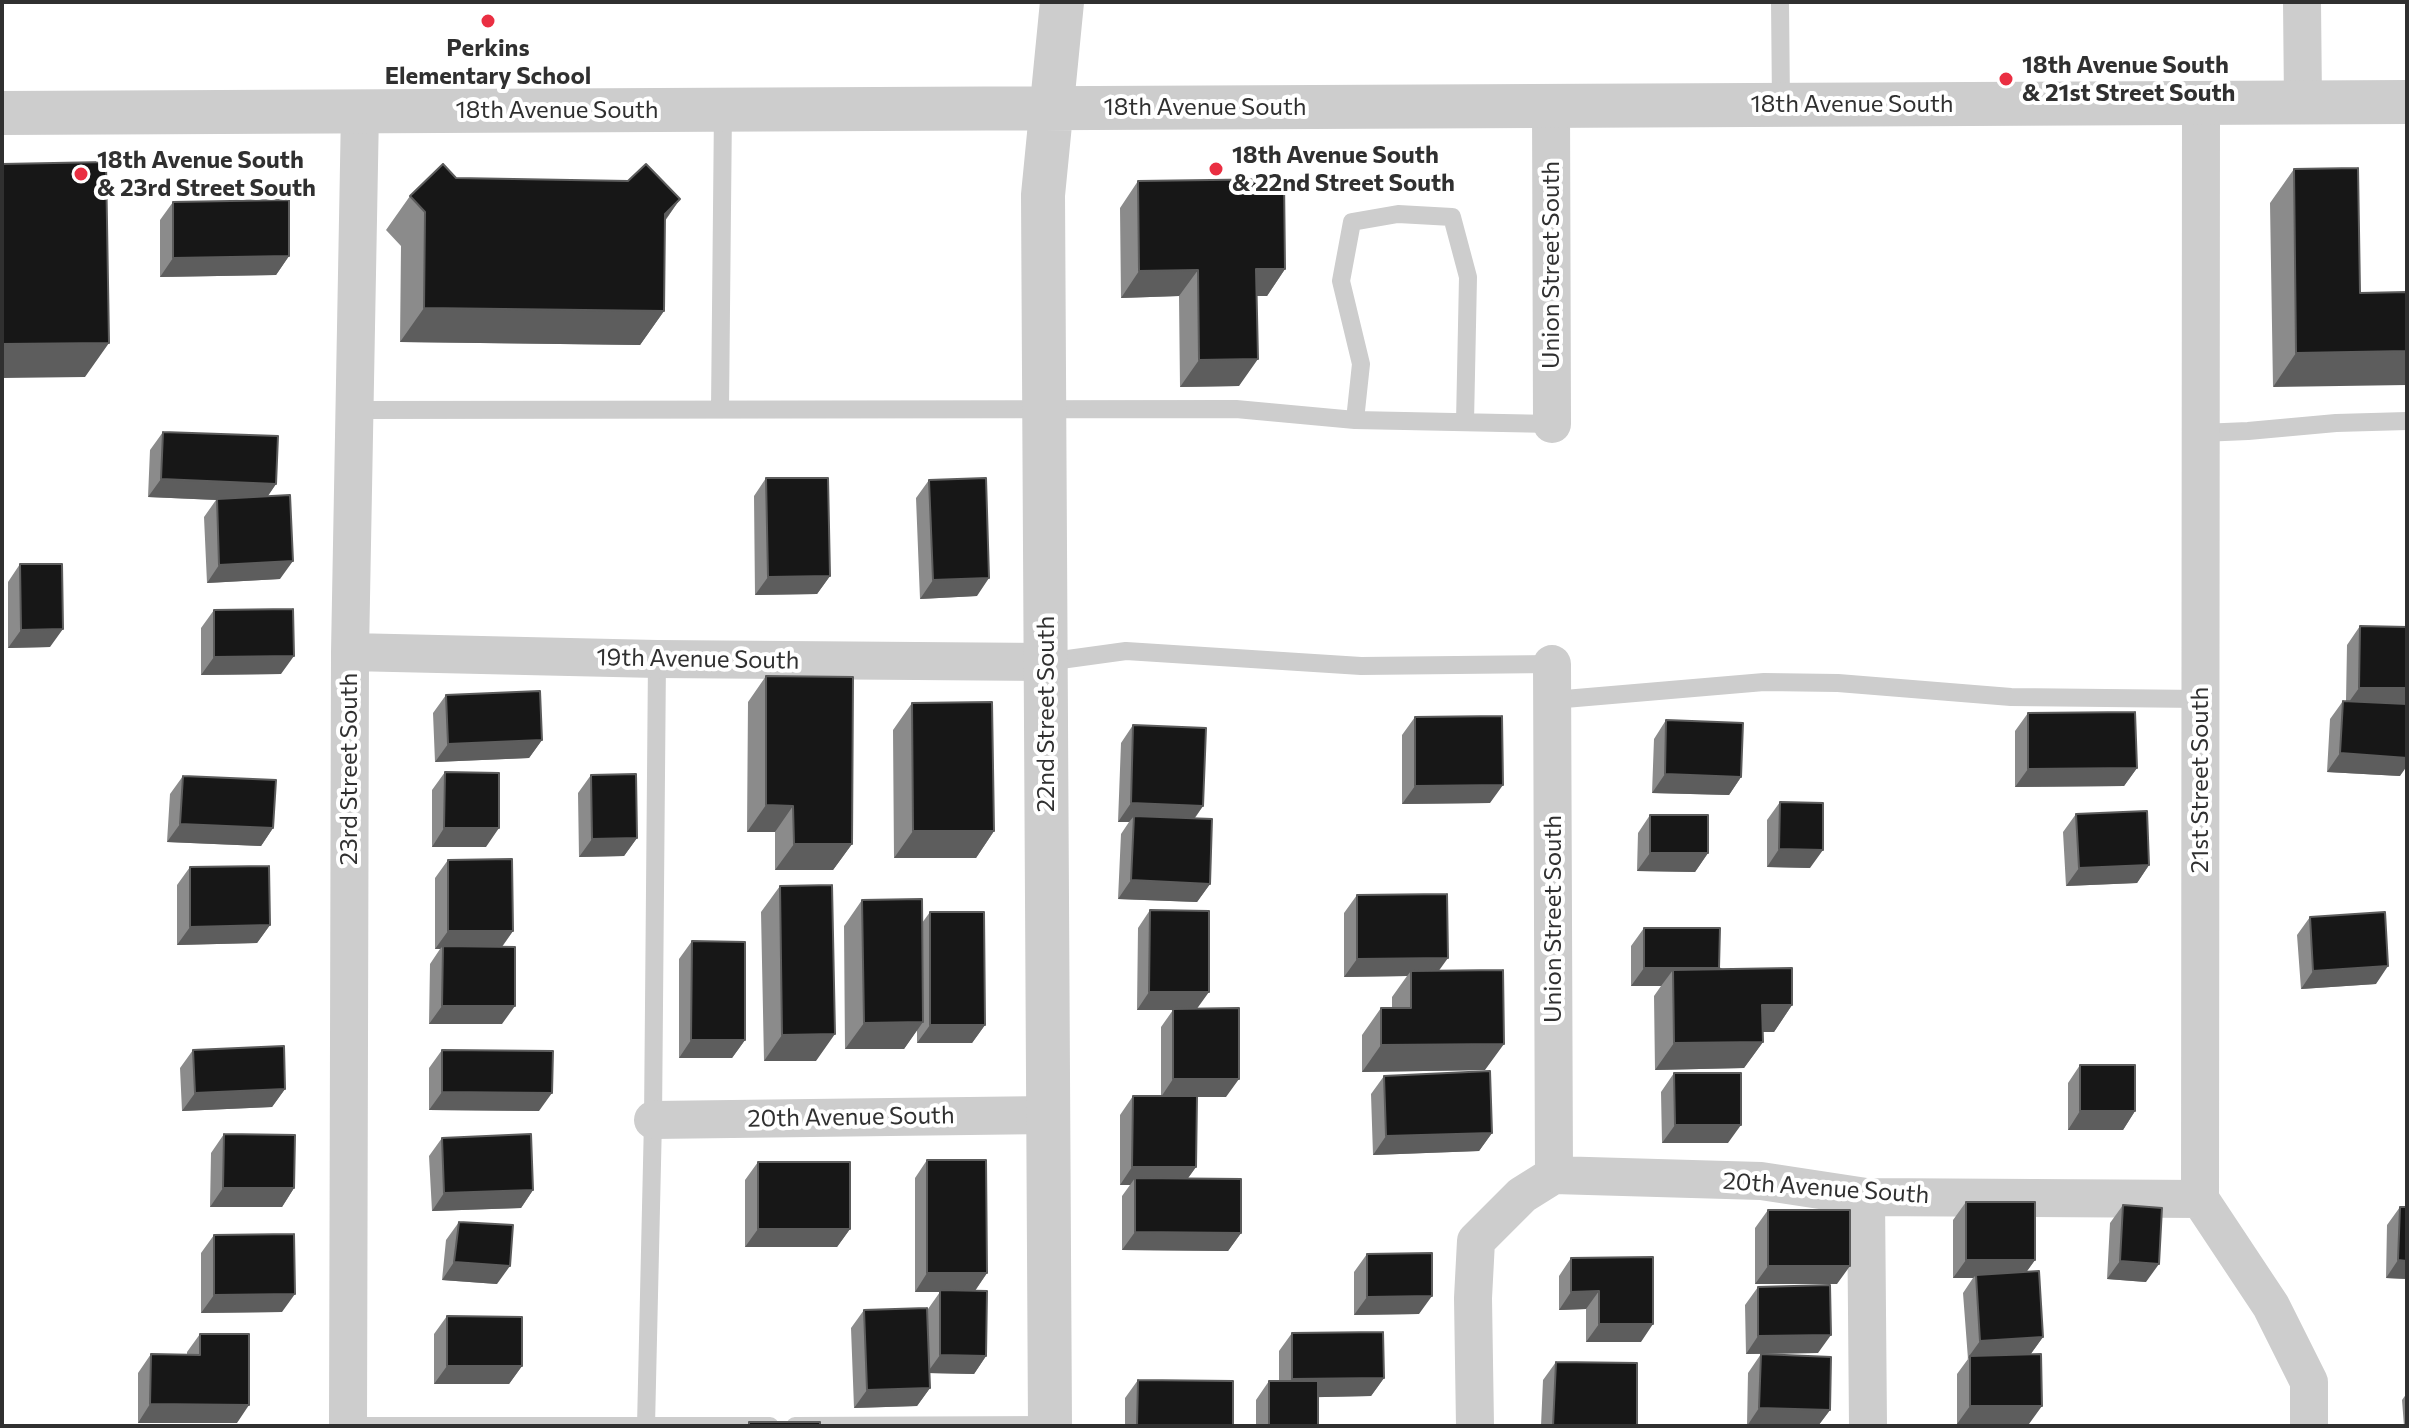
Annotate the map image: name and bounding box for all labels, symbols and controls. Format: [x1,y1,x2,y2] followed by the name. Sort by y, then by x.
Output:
[479,12,497,30] marker: Perkins Elementary School
[385,34,591,90] place label: Perkins Elementary School
[2022,51,2235,107] place label: 18th Avenue South & 21st Street South
[1997,70,2015,88] marker: 18th Avenue South & 21st Street South
[1750,90,1954,118] street label: 18th Avenue South
[1103,93,1307,121] street label: 18th Avenue South
[455,96,659,124] street label: 18th Avenue South
[1232,141,1455,197] place label: 18th Avenue South & 22nd Street South
[97,146,316,202] place label: 18th Avenue South & 23rd Street South
[1207,160,1225,178] marker: 18th Avenue South & 22nd Street South
[1537,161,1565,369] street label: Union Street South
[72,165,90,183] marker: 18th Avenue South & 23rd Street South
[1032,616,1060,812] street label: 22nd Street South
[596,643,800,675] street label: 19th Avenue South
[335,673,363,865] street label: 23rd Street South
[2186,687,2214,873] street label: 21st Street South
[1539,815,1567,1023] street label: Union Street South
[747,1101,955,1133] street label: 20th Avenue South
[1722,1166,1930,1210] street label: 20th Avenue South

